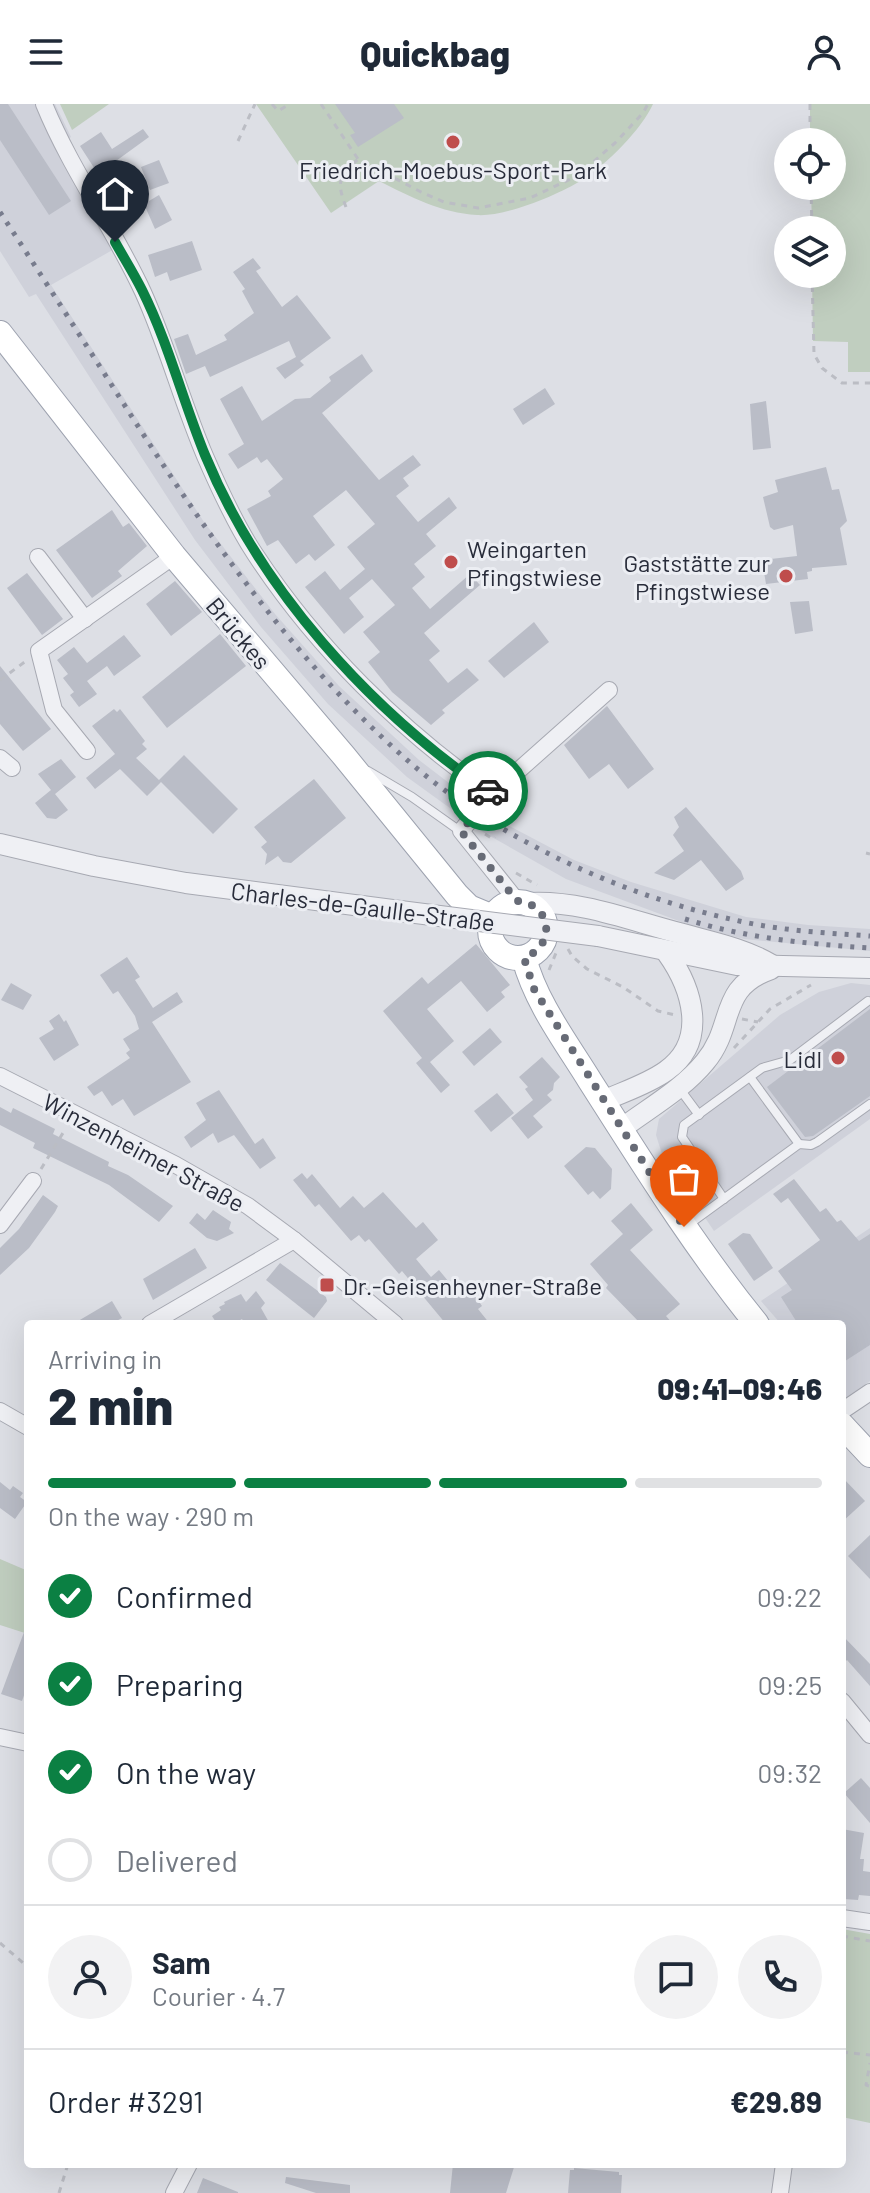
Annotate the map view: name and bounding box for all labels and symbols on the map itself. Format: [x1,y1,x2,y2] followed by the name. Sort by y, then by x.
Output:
[444,133,462,151] marker: Friedrich-Moebus-Sport-Park
[299,155,607,184] place label: Friedrich-Moebus-Sport-Park
[81,160,149,242] pin
[467,534,602,591] place label: Weingarten Pfingstwiese
[623,548,770,605] place label: Gaststätte zur Pfingstwiese
[442,553,460,571] marker: Weingarten Pfingstwiese
[777,567,795,585] marker: Gaststätte zur Pfingstwiese
[201,591,277,675] street label: Brückes
[448,751,528,831] courier
[229,875,497,937] street label: Charles-de-Gaulle-Straße
[784,1044,822,1073] place label: Lidl
[829,1049,847,1067] marker: Lidl
[38,1087,250,1217] street label: Winzenheimer Straße
[650,1145,718,1227] pin
[343,1271,602,1300] place label: Dr.-Geisenheyner-Straße
[318,1276,336,1294] marker: Dr.-Geisenheyner-Straße

